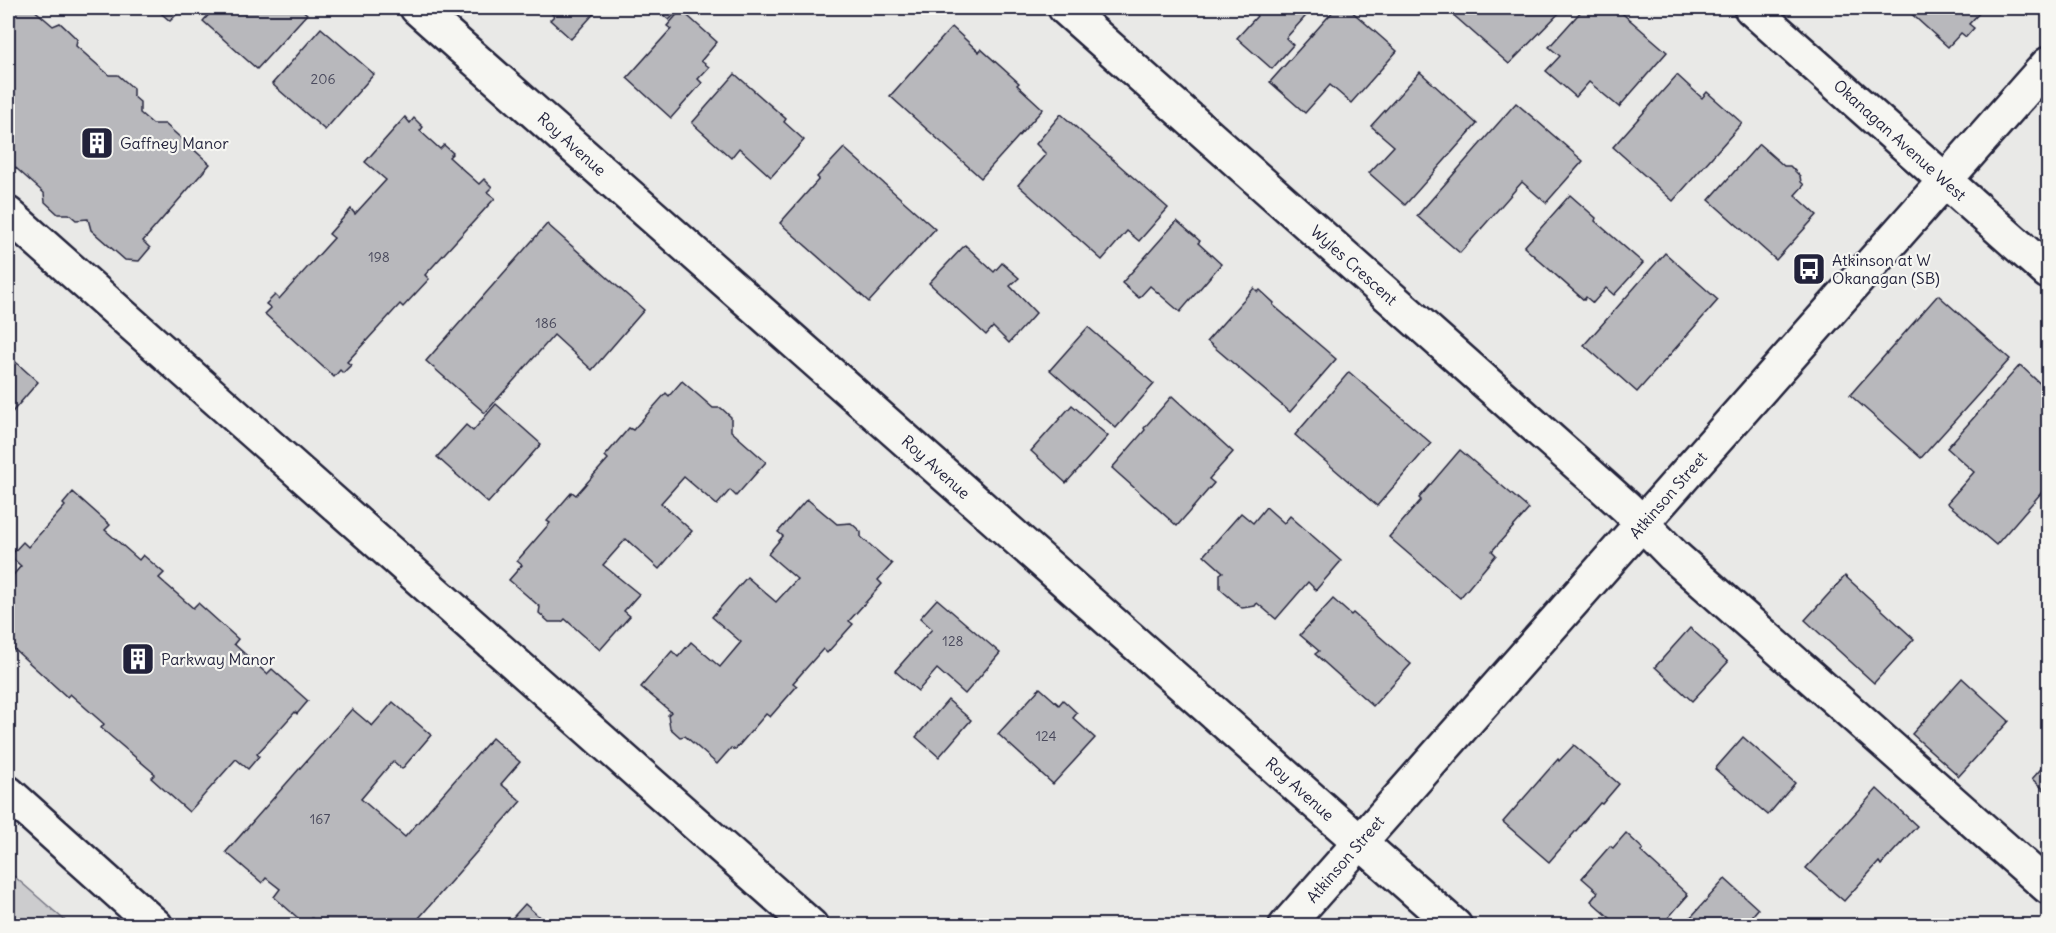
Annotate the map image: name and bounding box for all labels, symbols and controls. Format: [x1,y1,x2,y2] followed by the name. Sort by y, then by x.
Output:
[311,70,335,88] house number: 206
[1829,75,1971,205] street label: Okanagan Avenue West
[534,108,610,180] street label: Roy Avenue
[79,125,115,161] building icon: Gaffney Manor
[120,133,229,153] place label: Gaffney Manor
[1306,221,1402,310] street label: Wyles Crescent
[368,248,390,266] house number: 198
[1832,250,1940,288] place label: Atkinson at W Okanagan (SB)
[1791,251,1827,287] bus stop icon: Atkinson at W Okanagan (SB)
[535,314,557,332] house number: 186
[898,431,974,503] street label: Roy Avenue
[1625,447,1712,543] street label: Atkinson Street
[942,632,964,650] house number: 128
[120,641,156,677] building icon: Parkway Manor
[161,649,276,669] place label: Parkway Manor
[1035,727,1057,745] house number: 124
[1262,753,1338,825] street label: Roy Avenue
[310,810,330,828] house number: 167
[1302,811,1389,907] street label: Atkinson Street

